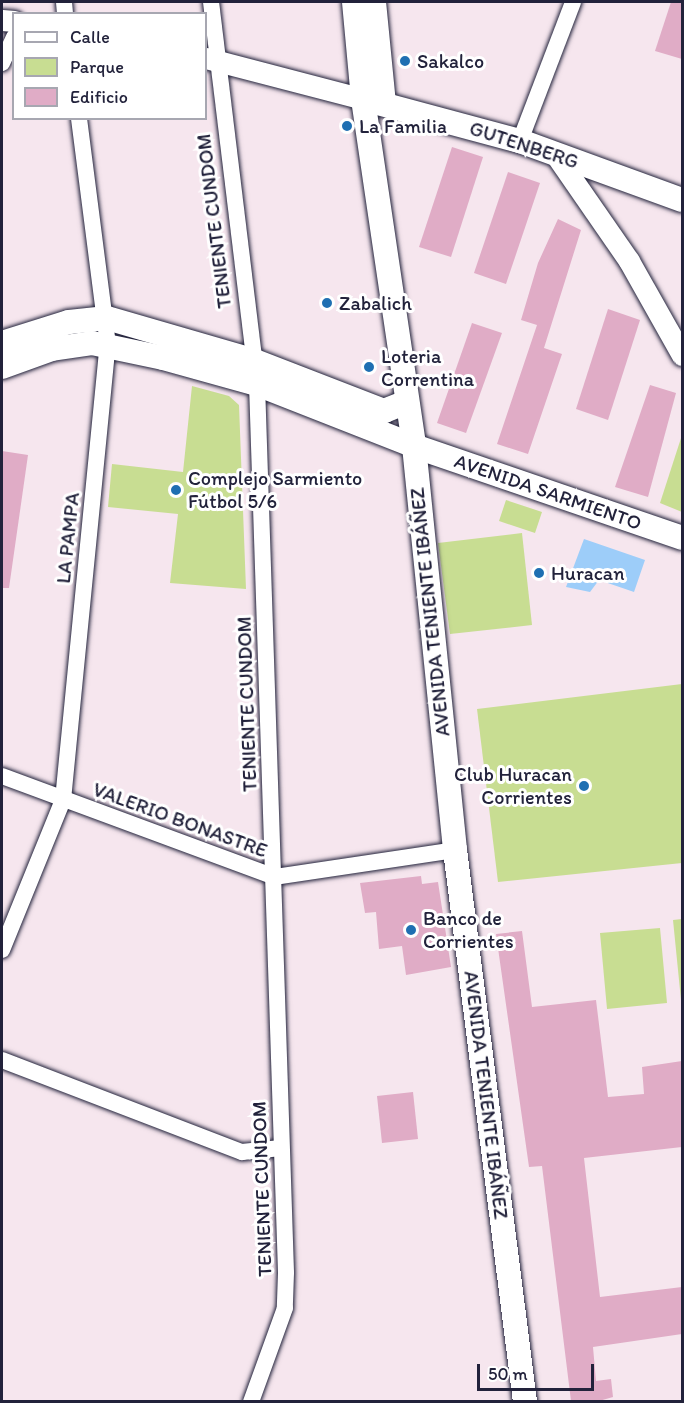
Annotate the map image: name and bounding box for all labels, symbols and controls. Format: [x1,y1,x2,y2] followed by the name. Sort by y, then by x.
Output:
[12,12,207,120] legend
[70,26,110,48] text: Calle
[417,49,484,73] place label: Sakalco
[398,54,412,68] marker: Sakalco
[70,56,124,78] text: Parque
[70,86,128,108] text: Edificio
[359,114,447,138] place label: La Familia
[466,116,582,174] street label: GUTENBERG
[340,119,354,133] marker: La Familia
[191,133,237,309] street label: TENIENTE CUNDOM
[339,291,412,315] place label: Zabalich
[320,296,334,310] marker: Zabalich
[381,344,474,391] place label: Loteria Correntina
[362,360,376,374] marker: Loteria Correntina
[452,449,644,535] street label: AVENIDA SARMIENTO
[188,466,362,513] place label: Complejo Sarmiento Fútbol 5/6
[169,483,183,497] marker: Complejo Sarmiento Fútbol 5/6
[405,487,455,737] street label: AVENIDA TENIENTE IBÁÑEZ
[51,491,85,585] street label: LA PAMPA
[551,561,624,585] place label: Huracan
[532,566,546,580] marker: Huracan
[232,616,262,792] street label: TENIENTE CUNDOM
[454,762,572,809] place label: Club Huracan Corrientes
[90,777,270,863] street label: VALERIO BONASTRE
[577,779,591,793] marker: Club Huracan Corrientes
[423,906,514,953] place label: Banco de Corrientes
[404,923,418,937] marker: Banco de Corrientes
[459,970,513,1220] street label: AVENIDA TENIENTE IBÁÑEZ
[247,1101,277,1277] street label: TENIENTE CUNDOM
[480,1352,597,1390] scale bar
[488,1363,528,1385] text: 50 m

